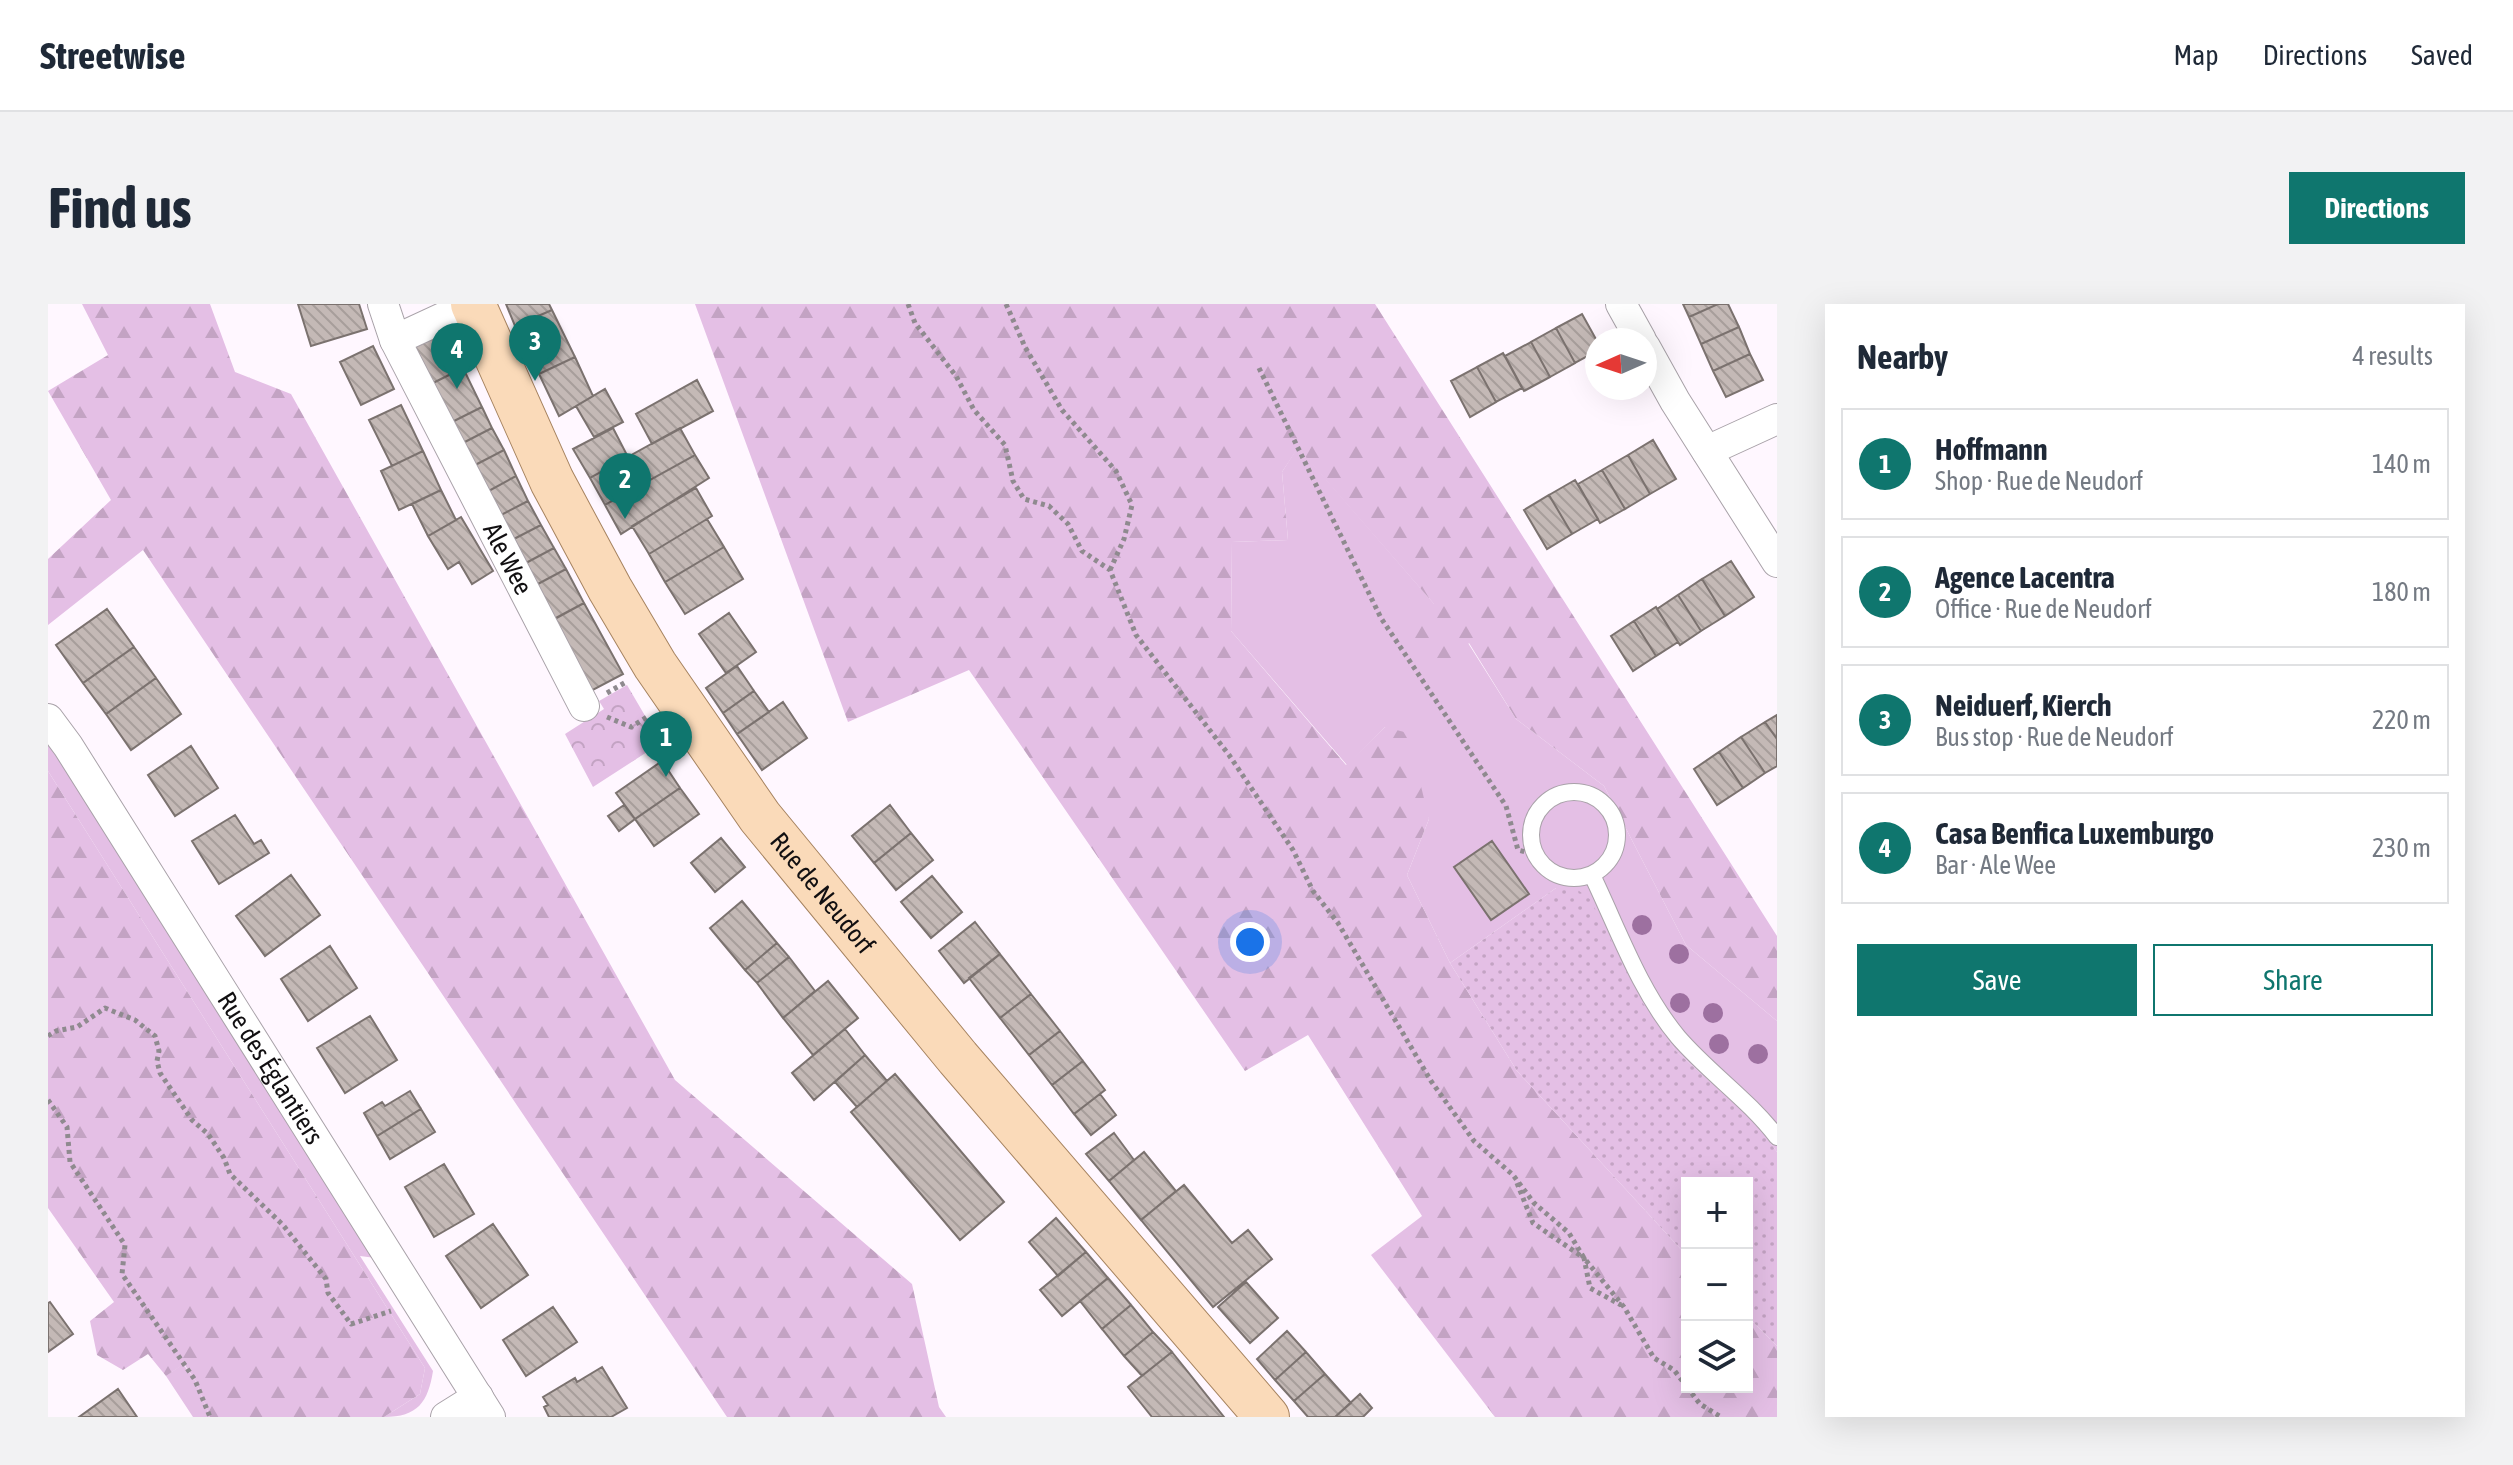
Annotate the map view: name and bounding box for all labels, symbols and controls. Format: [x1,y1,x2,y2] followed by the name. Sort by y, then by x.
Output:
[40,34,185,77] text: Streetwise
[2174,39,2219,71] text: Map
[2263,39,2367,71] text: Directions
[2411,39,2473,71] text: Saved
[2289,172,2465,244] button: Directions
[48,176,192,240] text: Find us
[509,315,561,381] pin: 3
[431,323,483,389] pin: 4
[1585,328,1657,400] north arrow
[1857,337,1948,376] text: Nearby
[2352,341,2433,371] text: 4 results
[1935,432,2047,466] text: Hoffmann
[1879,449,1891,479] text: 1
[2372,449,2431,479] text: 140 m
[599,453,651,519] pin: 2
[1935,466,2143,496] text: Shop · Rue de Neudorf
[477,518,539,599] street label: Ale Wee
[1935,560,2115,594] text: Agence Lacentra
[1879,577,1891,607] text: 2
[2372,577,2431,607] text: 180 m
[1935,594,2152,624] text: Office · Rue de Neudorf
[1935,688,2112,722] text: Neiduerf, Kierch
[1879,705,1891,735] text: 3
[2372,705,2431,735] text: 220 m
[640,711,692,777] pin: 1
[1935,722,2174,752] text: Bus stop · Rue de Neudorf
[1935,816,2214,850] text: Casa Benfica Luxemburgo
[764,827,881,960] street label: Rue de Neudorf
[1879,833,1891,863] text: 4
[2372,833,2431,863] text: 230 m
[1935,850,2056,880] text: Bar · Ale Wee
[1230,922,1270,962] your location
[1857,944,2137,1016] button: Save
[2153,944,2433,1016] button: Share
[212,986,329,1150] street label: Rue des Églantiers
[1681,1177,1753,1393] map controls
[1681,1177,1753,1249] button: +
[1681,1249,1753,1321] button: −
[1681,1321,1753,1393] button: layers

